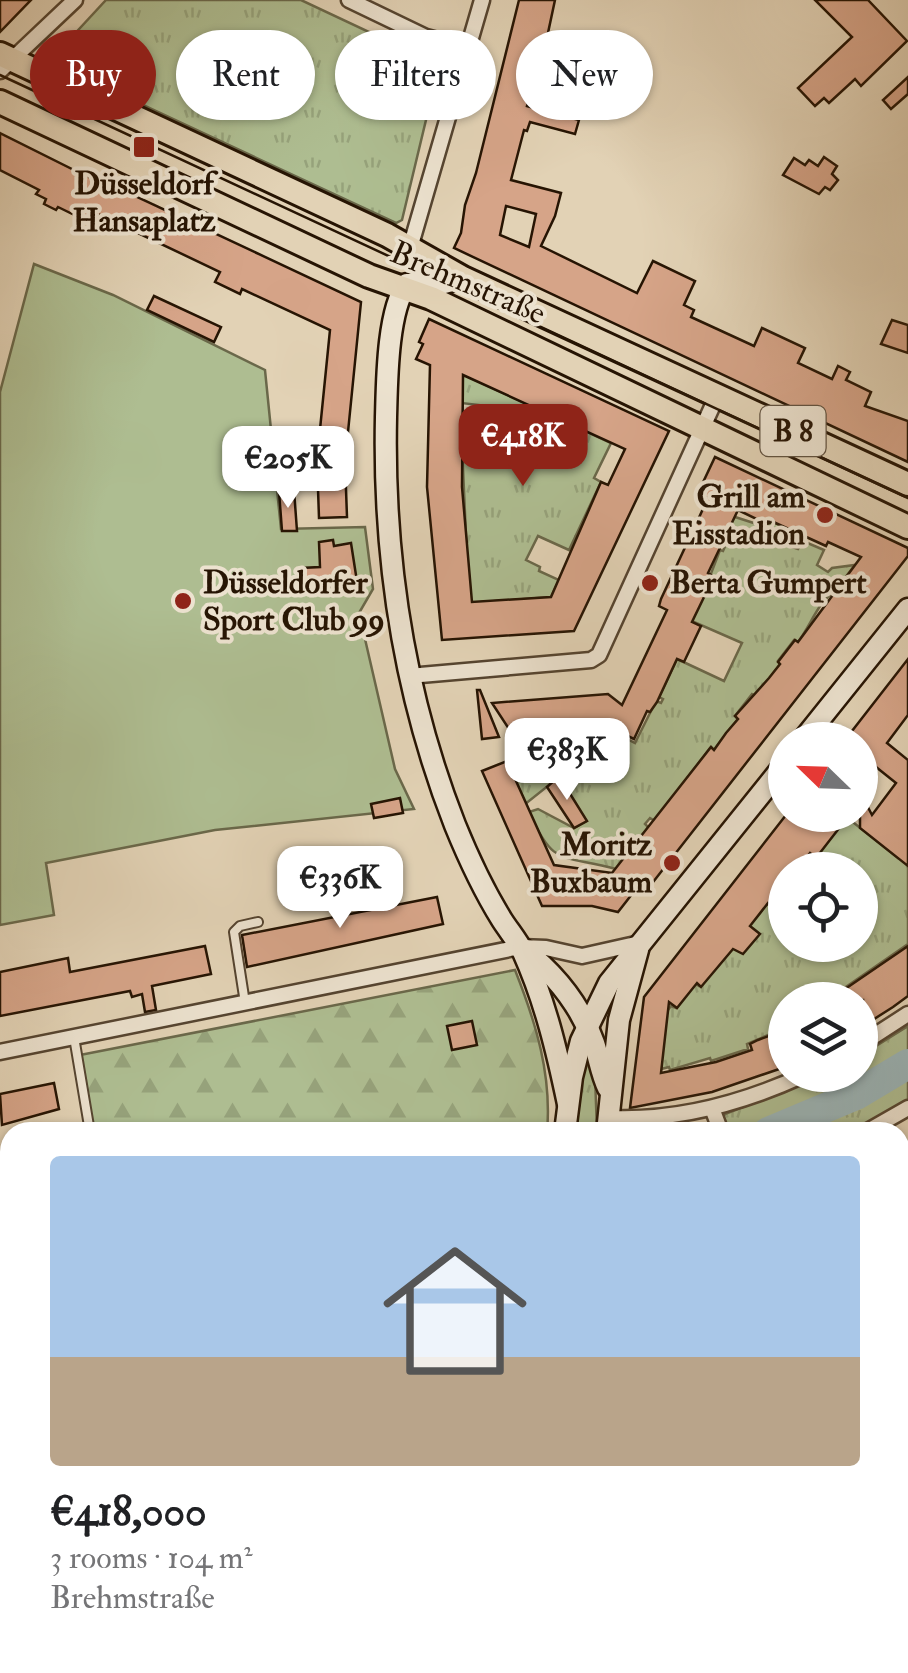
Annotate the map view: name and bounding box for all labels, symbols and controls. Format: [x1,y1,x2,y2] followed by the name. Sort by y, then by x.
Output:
[30,30,156,120] chip: Buy
[176,30,315,120] chip: Rent
[335,30,496,120] chip: Filters
[516,30,653,120] chip: New
[131,134,157,160] marker: Düsseldorf Hansaplatz
[72,164,219,241] place label: Düsseldorf Hansaplatz
[384,232,552,334] street label: Brehmstraße
[453,404,593,489] pin: €418K
[760,406,826,456] road number: B 8
[481,416,565,456] text: €418K
[218,426,358,511] pin: €205K
[244,438,332,478] text: €205K
[672,477,806,554] place label: Grill am Eisstadion
[814,504,836,526] marker: Grill am Eisstadion
[203,563,385,640] place label: Düsseldorfer Sport Club 99
[670,563,867,603] place label: Berta Gumpert
[639,572,661,594] marker: Berta Gumpert
[172,590,194,612] marker: Düsseldorfer Sport Club 99
[497,718,637,803] pin: €383K
[768,722,878,832] north arrow
[768,722,878,1092] map controls
[527,730,607,770] text: €383K
[530,825,653,902] place label: Moritz Buxbaum
[270,846,410,931] pin: €336K
[661,852,683,874] marker: Moritz Buxbaum
[768,852,878,962] button: locate
[299,858,381,898] text: €336K
[768,982,878,1092] button: layers
[365,1221,545,1401] icon: home
[50,1486,207,1538] text: €418,000
[50,1538,253,1578] text: 3 rooms · 104 m²
[50,1578,215,1618] text: Brehmstraße

